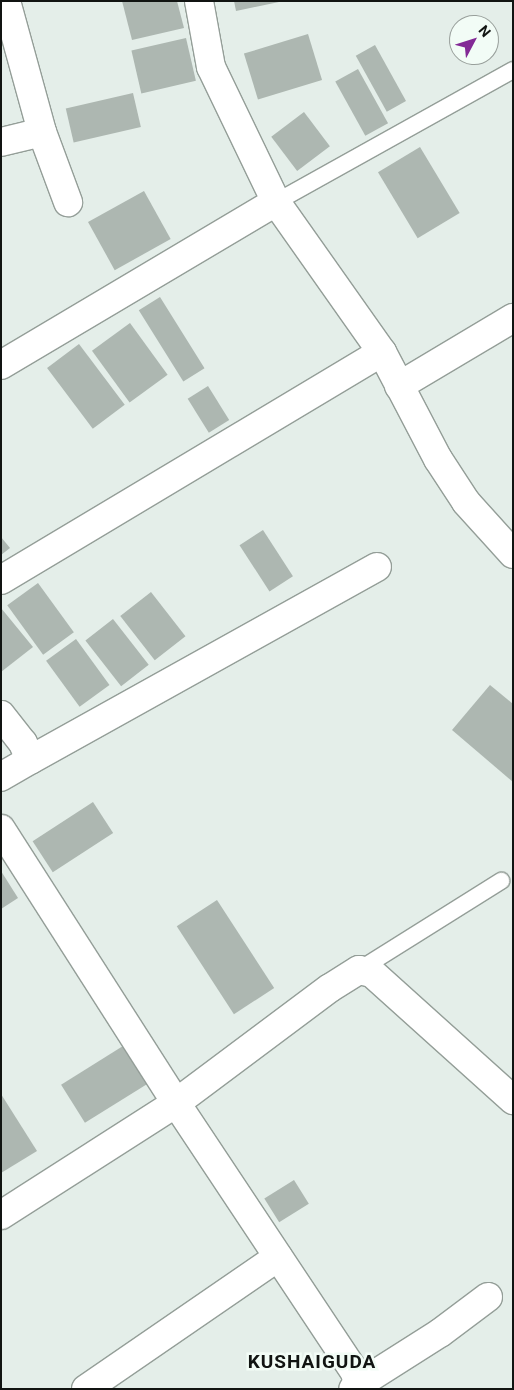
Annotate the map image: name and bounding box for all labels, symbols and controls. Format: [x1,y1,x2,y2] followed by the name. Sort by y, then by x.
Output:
[449,15,499,65] north arrow
[475,22,494,40] text: N
[246,1351,378,1373] district label: KUSHAIGUDA

